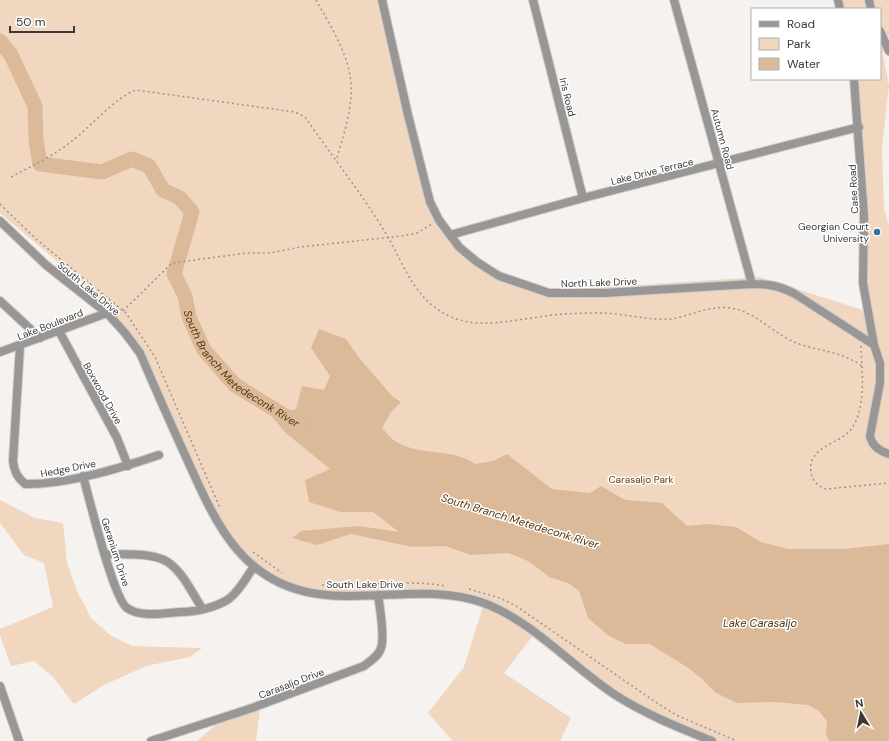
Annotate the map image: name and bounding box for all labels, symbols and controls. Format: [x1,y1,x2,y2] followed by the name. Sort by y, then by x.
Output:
[10,8,74,34] scale bar
[751,8,881,80] legend
[16,14,45,30] text: 50 m
[787,16,815,32] text: Road
[787,36,811,52] text: Park
[787,56,821,72] text: Water
[556,76,579,118] street label: Iris Road
[708,107,737,171] street label: Autumn Road
[609,155,695,188] street label: Lake Drive Terrace
[846,164,861,214] street label: Case Road
[798,220,869,245] place label: Georgian Court University
[872,227,882,237] marker: Georgian Court University
[55,259,123,318] street label: South Lake Drive
[561,275,638,290] street label: North Lake Drive
[15,306,85,343] street label: Lake Boulevard
[181,309,303,431] water label: South Branch Metedeconk River
[80,360,125,427] street label: Boxwood Drive
[39,457,97,480] street label: Hedge Drive
[608,473,674,486] park label: Carasaljo Park
[439,490,601,552] water label: South Branch Metedeconk River
[98,516,133,588] street label: Geranium Drive
[326,578,404,591] street label: South Lake Drive
[723,616,798,630] water label: Lake Carasaljo
[257,665,326,702] street label: Carasaljo Drive
[841,693,881,733] north arrow
[854,696,864,711] text: N

